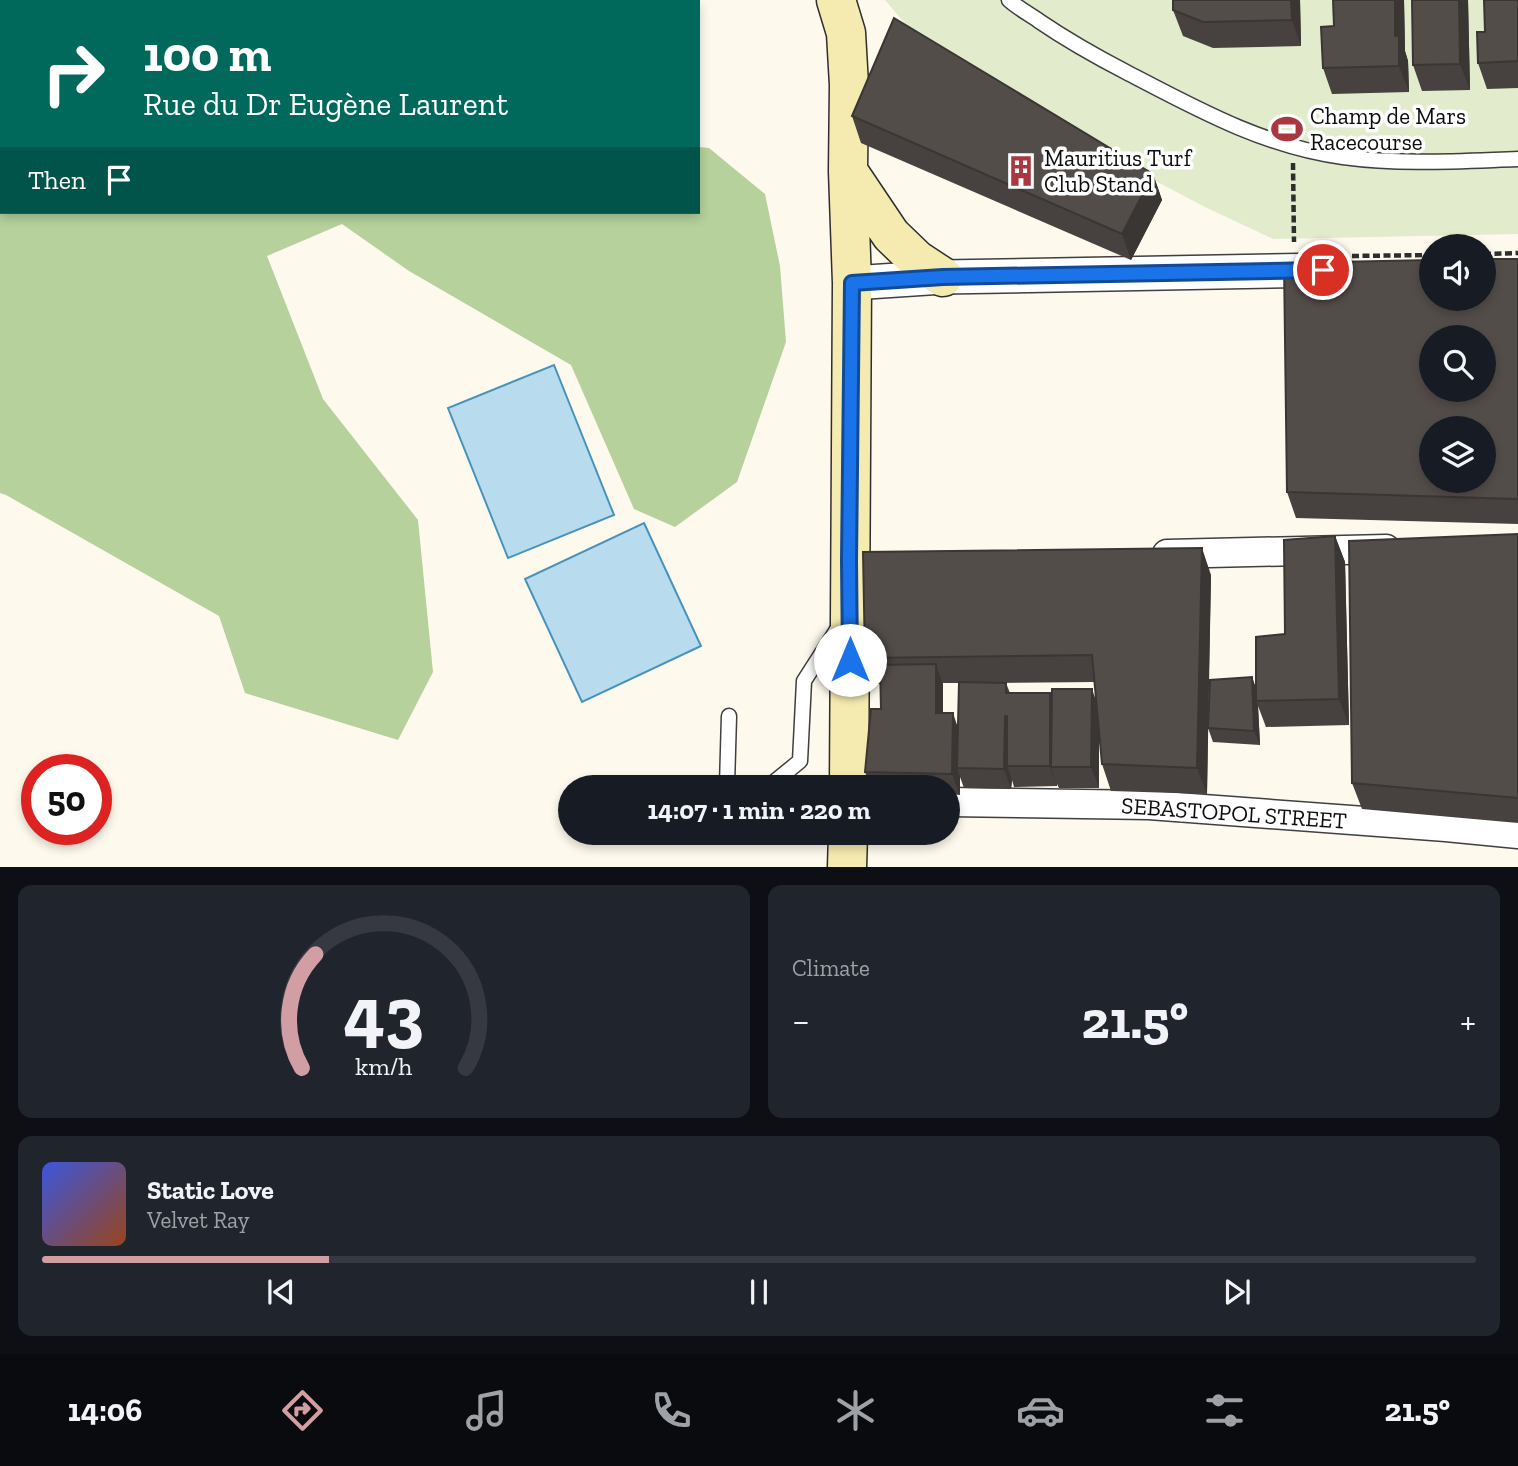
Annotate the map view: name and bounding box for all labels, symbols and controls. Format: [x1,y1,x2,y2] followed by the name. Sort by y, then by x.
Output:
[143,25,271,84] text: 100 m
[28,28,119,119] icon: right
[143,85,508,123] text: Rue du Dr Eugène Laurent
[1310,102,1466,156] place label: Champ de Mars Racecourse
[1270,112,1304,146] sports icon: Champ de Mars Racecourse
[1044,144,1193,198] place label: Mauritius Turf Club Stand
[1004,154,1038,188] building icon: Mauritius Turf Club Stand
[100,161,138,199] icon: arrive
[28,164,86,196] text: Then
[1419,234,1496,493] map controls
[1419,234,1496,311] button: sound
[1293,240,1353,300] pin
[1304,251,1342,289] icon: arrive
[1419,325,1496,402] button: search
[1419,416,1496,493] button: layers
[813,623,887,697] position arrow
[21,754,112,845] speed limit sign: 50
[1120,791,1348,835] street label: SEBASTOPOL STREET
[648,794,870,826] text: 14:07 · 1 min · 220 m
[792,954,870,982] text: Climate
[344,969,424,1057] text: 43
[1081,989,1188,1051] text: 21.5°
[792,998,810,1044] text: −
[1460,998,1476,1044] text: +
[355,1050,413,1080] text: km/h
[147,1174,274,1206] text: Static Love
[147,1206,249,1234] text: Velvet Ray
[262,1273,300,1311] icon: previous
[740,1273,778,1311] icon: pause
[1218,1273,1256,1311] icon: next
[278,1386,327,1435] icon: directions
[462,1386,511,1435] icon: music
[647,1386,696,1435] icon: phone
[831,1386,880,1435] icon: climate
[1016,1386,1065,1435] icon: car
[1200,1386,1249,1435] icon: filters
[68,1391,142,1429] text: 14:06
[1384,1391,1450,1429] text: 21.5°

